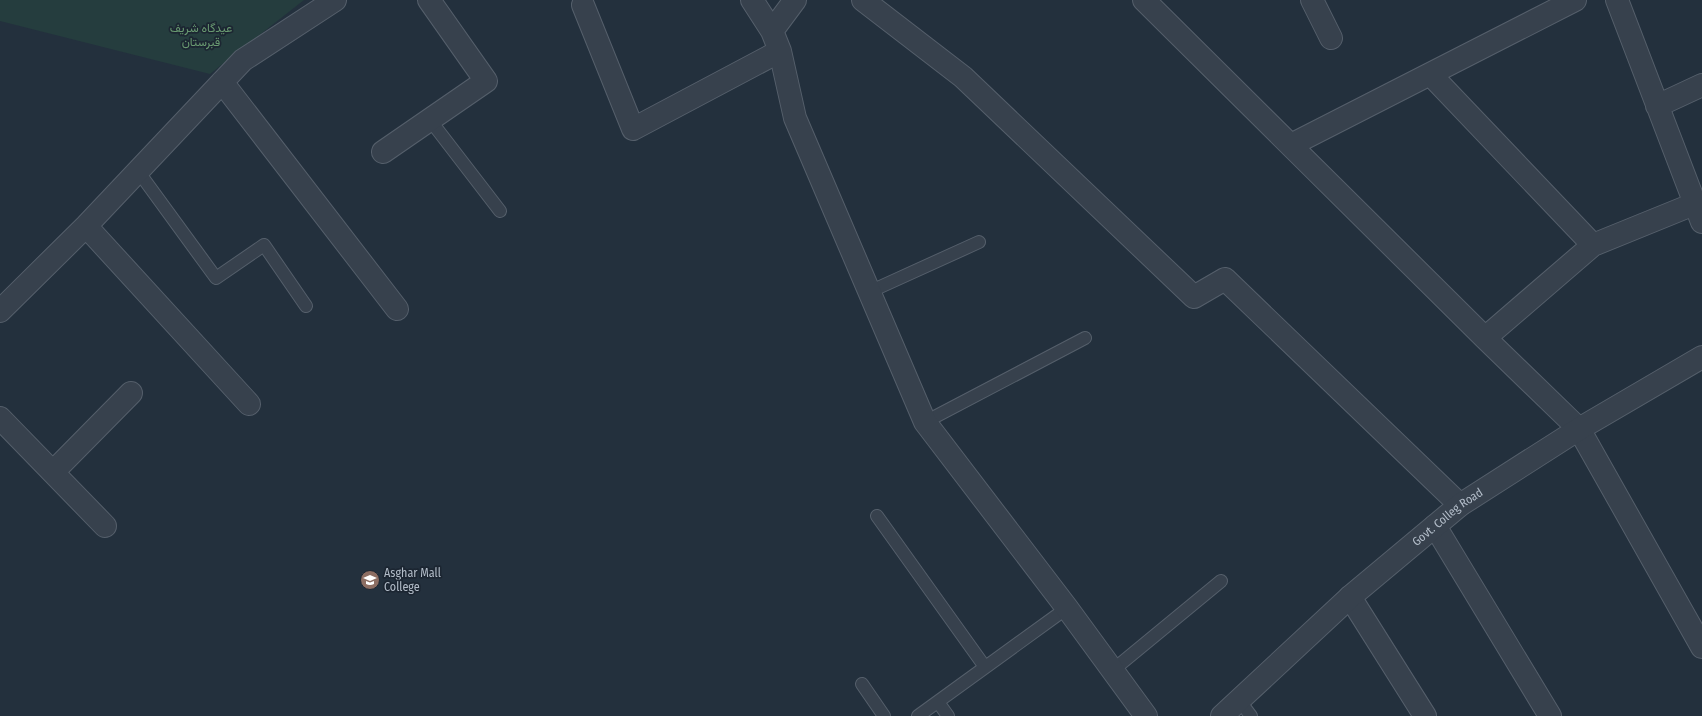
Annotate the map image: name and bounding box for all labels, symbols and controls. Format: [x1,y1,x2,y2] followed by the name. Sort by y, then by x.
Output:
[170,21,232,50] park label: عیدگاہ شریف قبرستان
[1409,485,1485,549] street label: Govt. Colleg Road
[384,566,441,594] place label: Asghar Mall College
[359,569,381,591] school or university icon: Asghar Mall College

